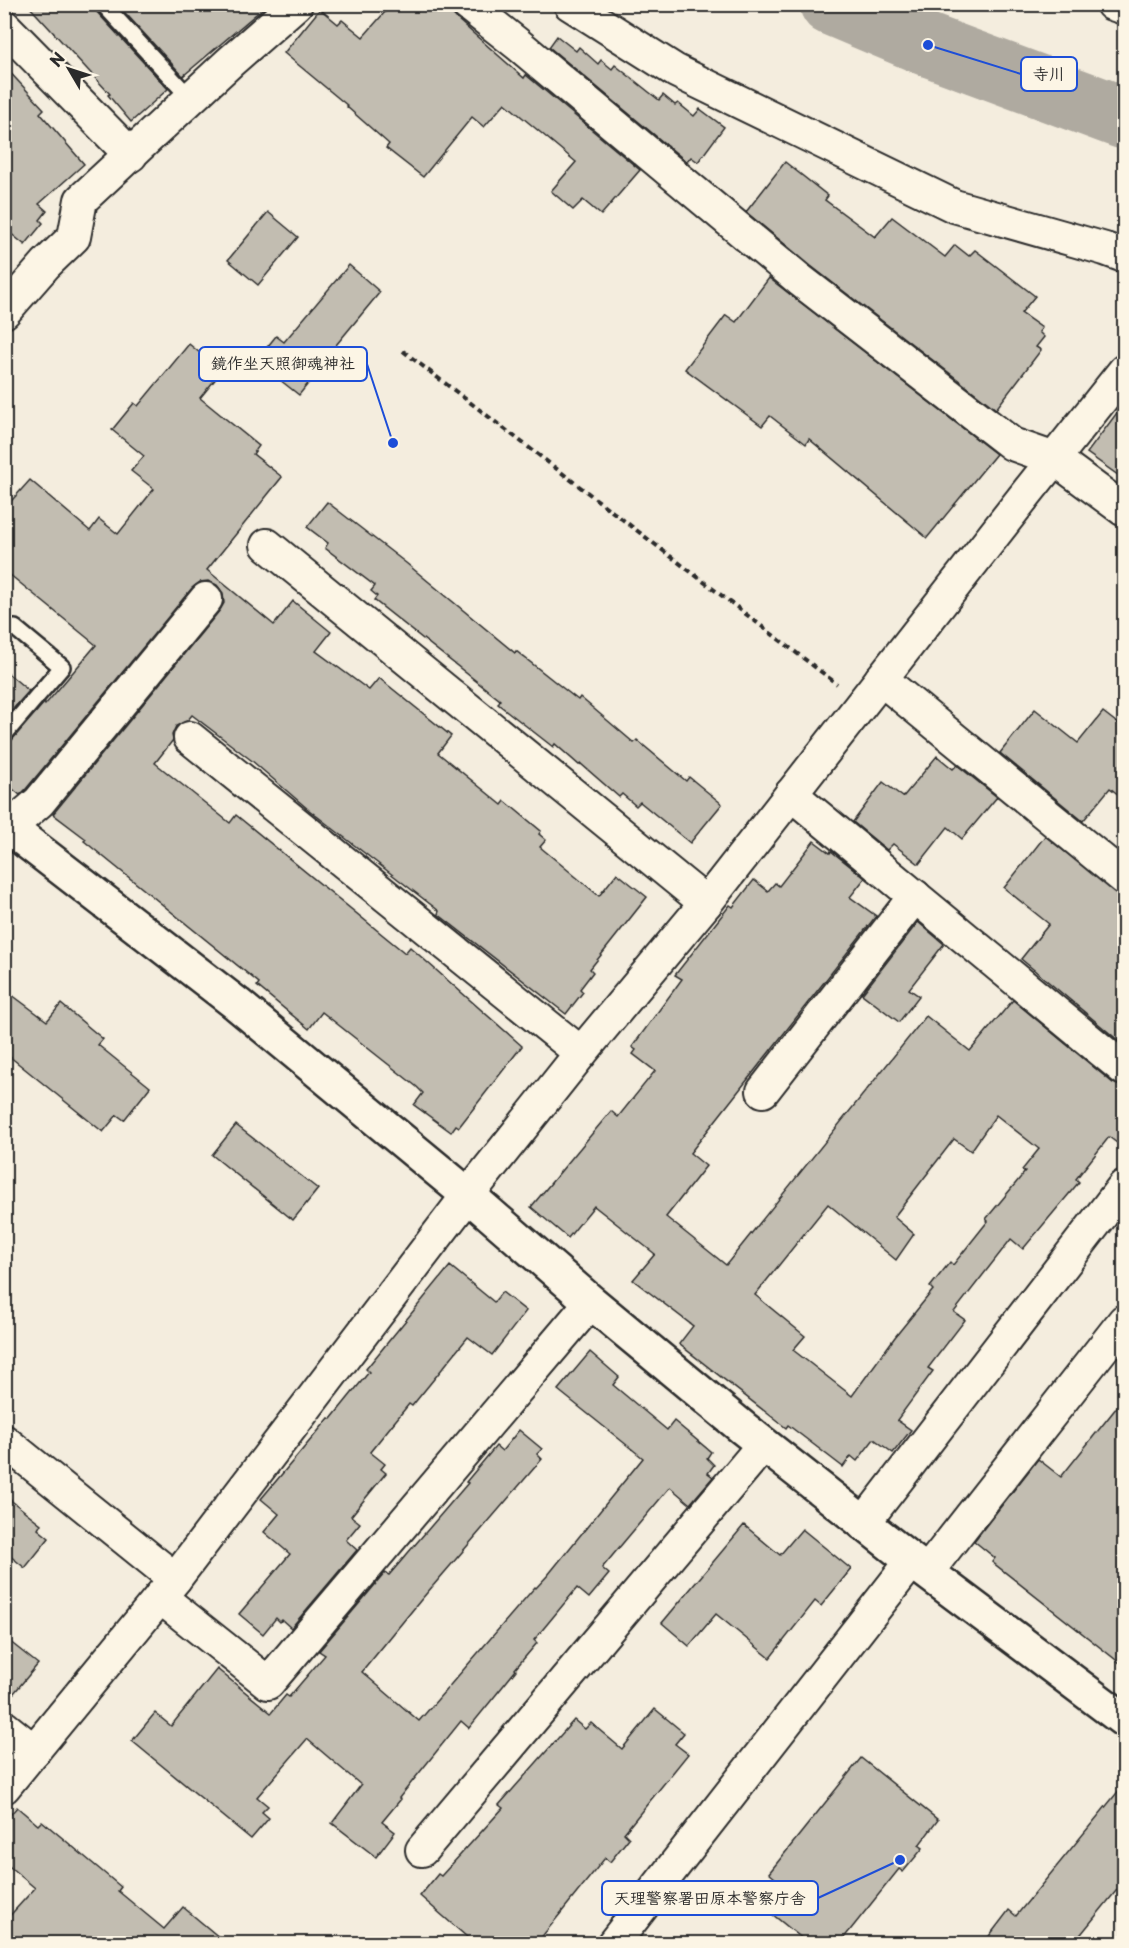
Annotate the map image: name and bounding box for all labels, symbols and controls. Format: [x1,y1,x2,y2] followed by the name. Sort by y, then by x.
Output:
[39,39,99,99] north arrow
[43,46,70,71] text: N
[1021,57,1077,91] callout: 寺川
[1033,61,1065,85] text: 寺川
[199,347,367,381] callout: 鏡作坐天照御魂神社
[211,350,355,374] text: 鏡作坐天照御魂神社
[602,1881,818,1915] callout: 天理警察署田原本警察庁舎
[614,1885,806,1909] text: 天理警察署田原本警察庁舎

